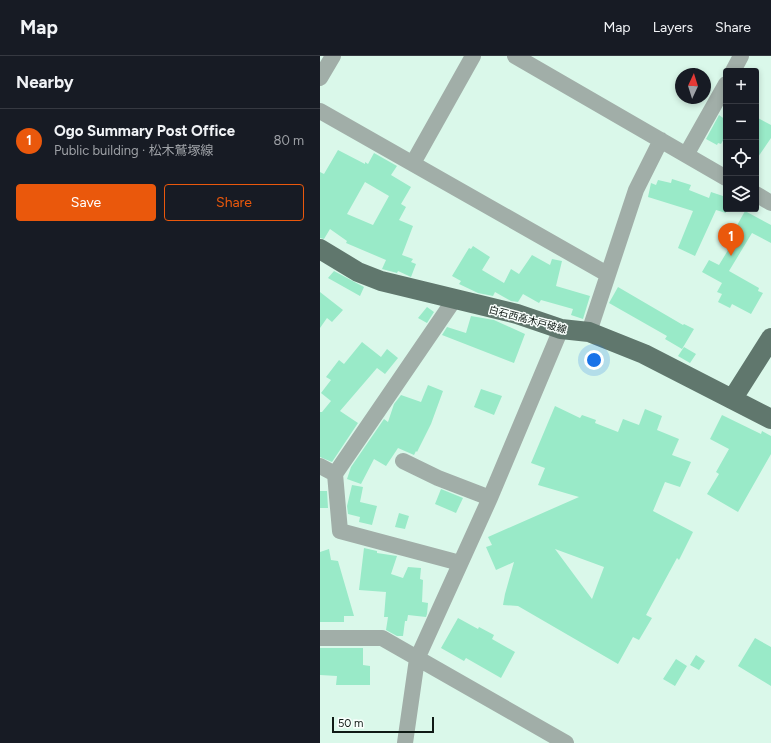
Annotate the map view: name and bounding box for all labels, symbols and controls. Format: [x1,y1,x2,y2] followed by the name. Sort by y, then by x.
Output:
[20,16,58,39] text: Map
[603,19,631,36] text: Map
[653,19,693,36] text: Layers
[715,19,751,36] text: Share
[675,68,711,104] north arrow
[723,68,759,212] map controls
[723,68,759,104] button: +
[16,72,74,92] text: Nearby
[723,104,759,140] button: −
[54,122,235,140] text: Ogo Summary Post Office
[26,133,32,148] text: 1
[273,133,304,148] text: 80 m
[723,140,759,176] button: locate
[54,143,213,158] text: Public building · 松木鷲塚線
[723,176,759,212] button: layers
[16,184,156,221] button: Save
[164,184,304,221] button: Share
[718,223,744,256] pin: 1
[488,303,568,336] street label: 白石西高木戸破線
[584,350,604,370] your location
[332,715,434,734] scale bar
[338,717,363,730] text: 50 m

